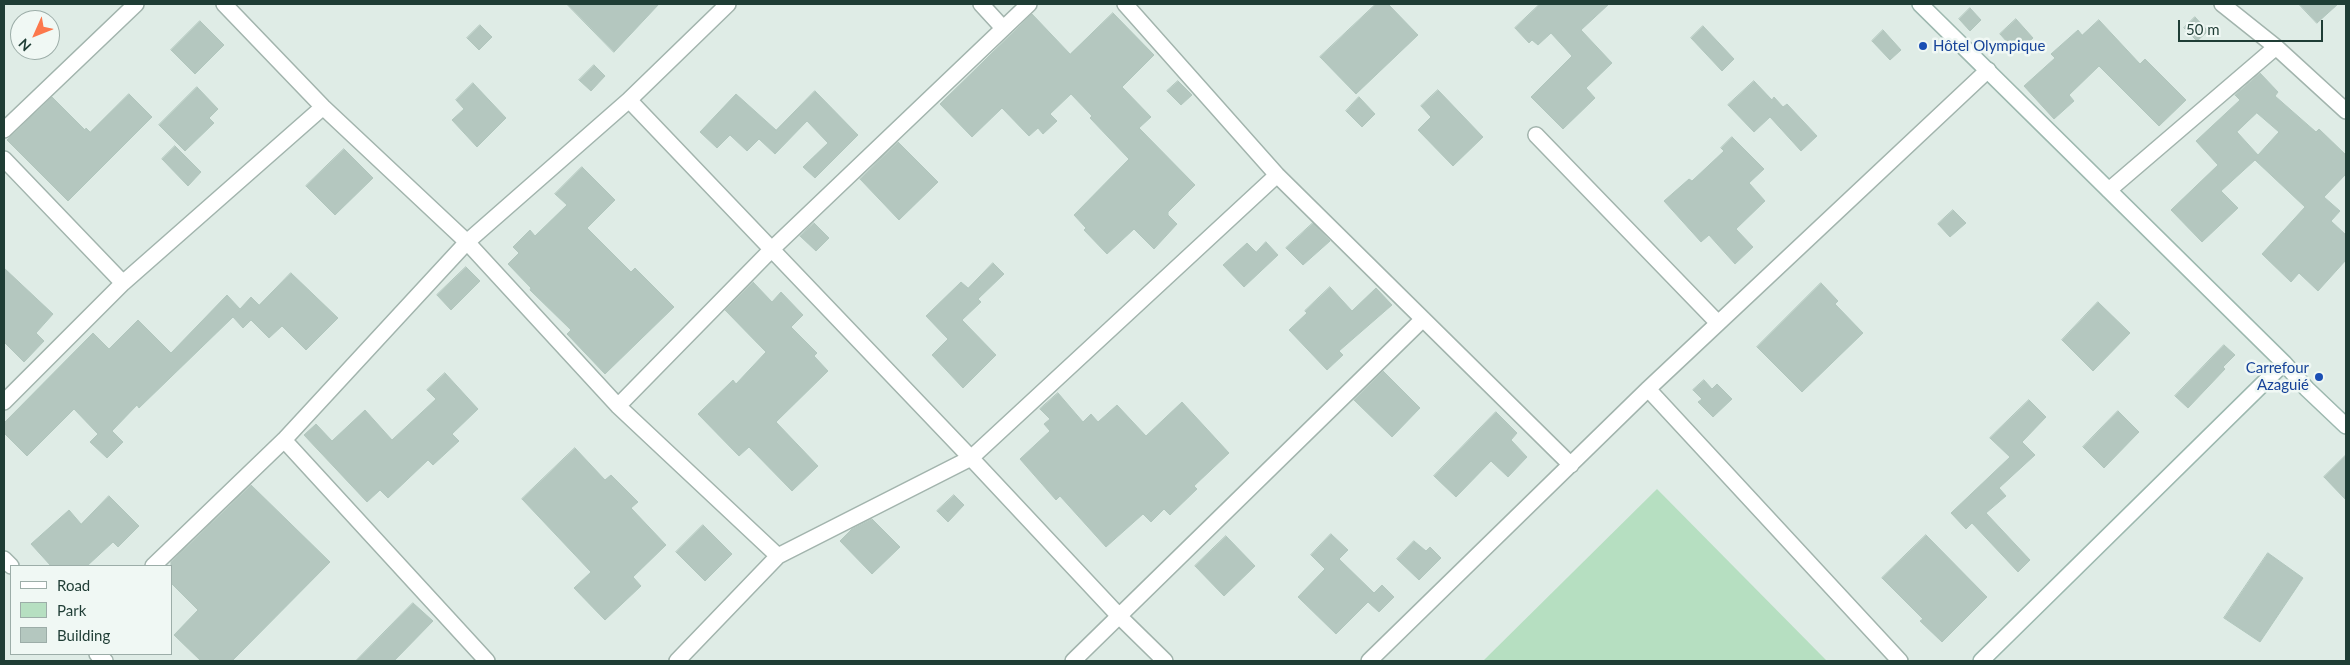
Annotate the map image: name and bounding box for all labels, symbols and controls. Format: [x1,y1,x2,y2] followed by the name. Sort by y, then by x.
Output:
[10,10,60,60] north arrow
[2180,10,2325,42] scale bar
[2186,20,2220,38] text: 50 m
[15,35,34,55] text: N
[1933,37,2045,55] place label: Hôtel Olympique
[1917,40,1929,52] marker: Hôtel Olympique
[2246,359,2309,394] place label: Carrefour Azaguié
[2313,371,2325,383] marker: Carrefour Azaguié
[10,565,172,655] legend
[57,576,90,594] text: Road
[57,601,86,619] text: Park
[57,626,110,644] text: Building

